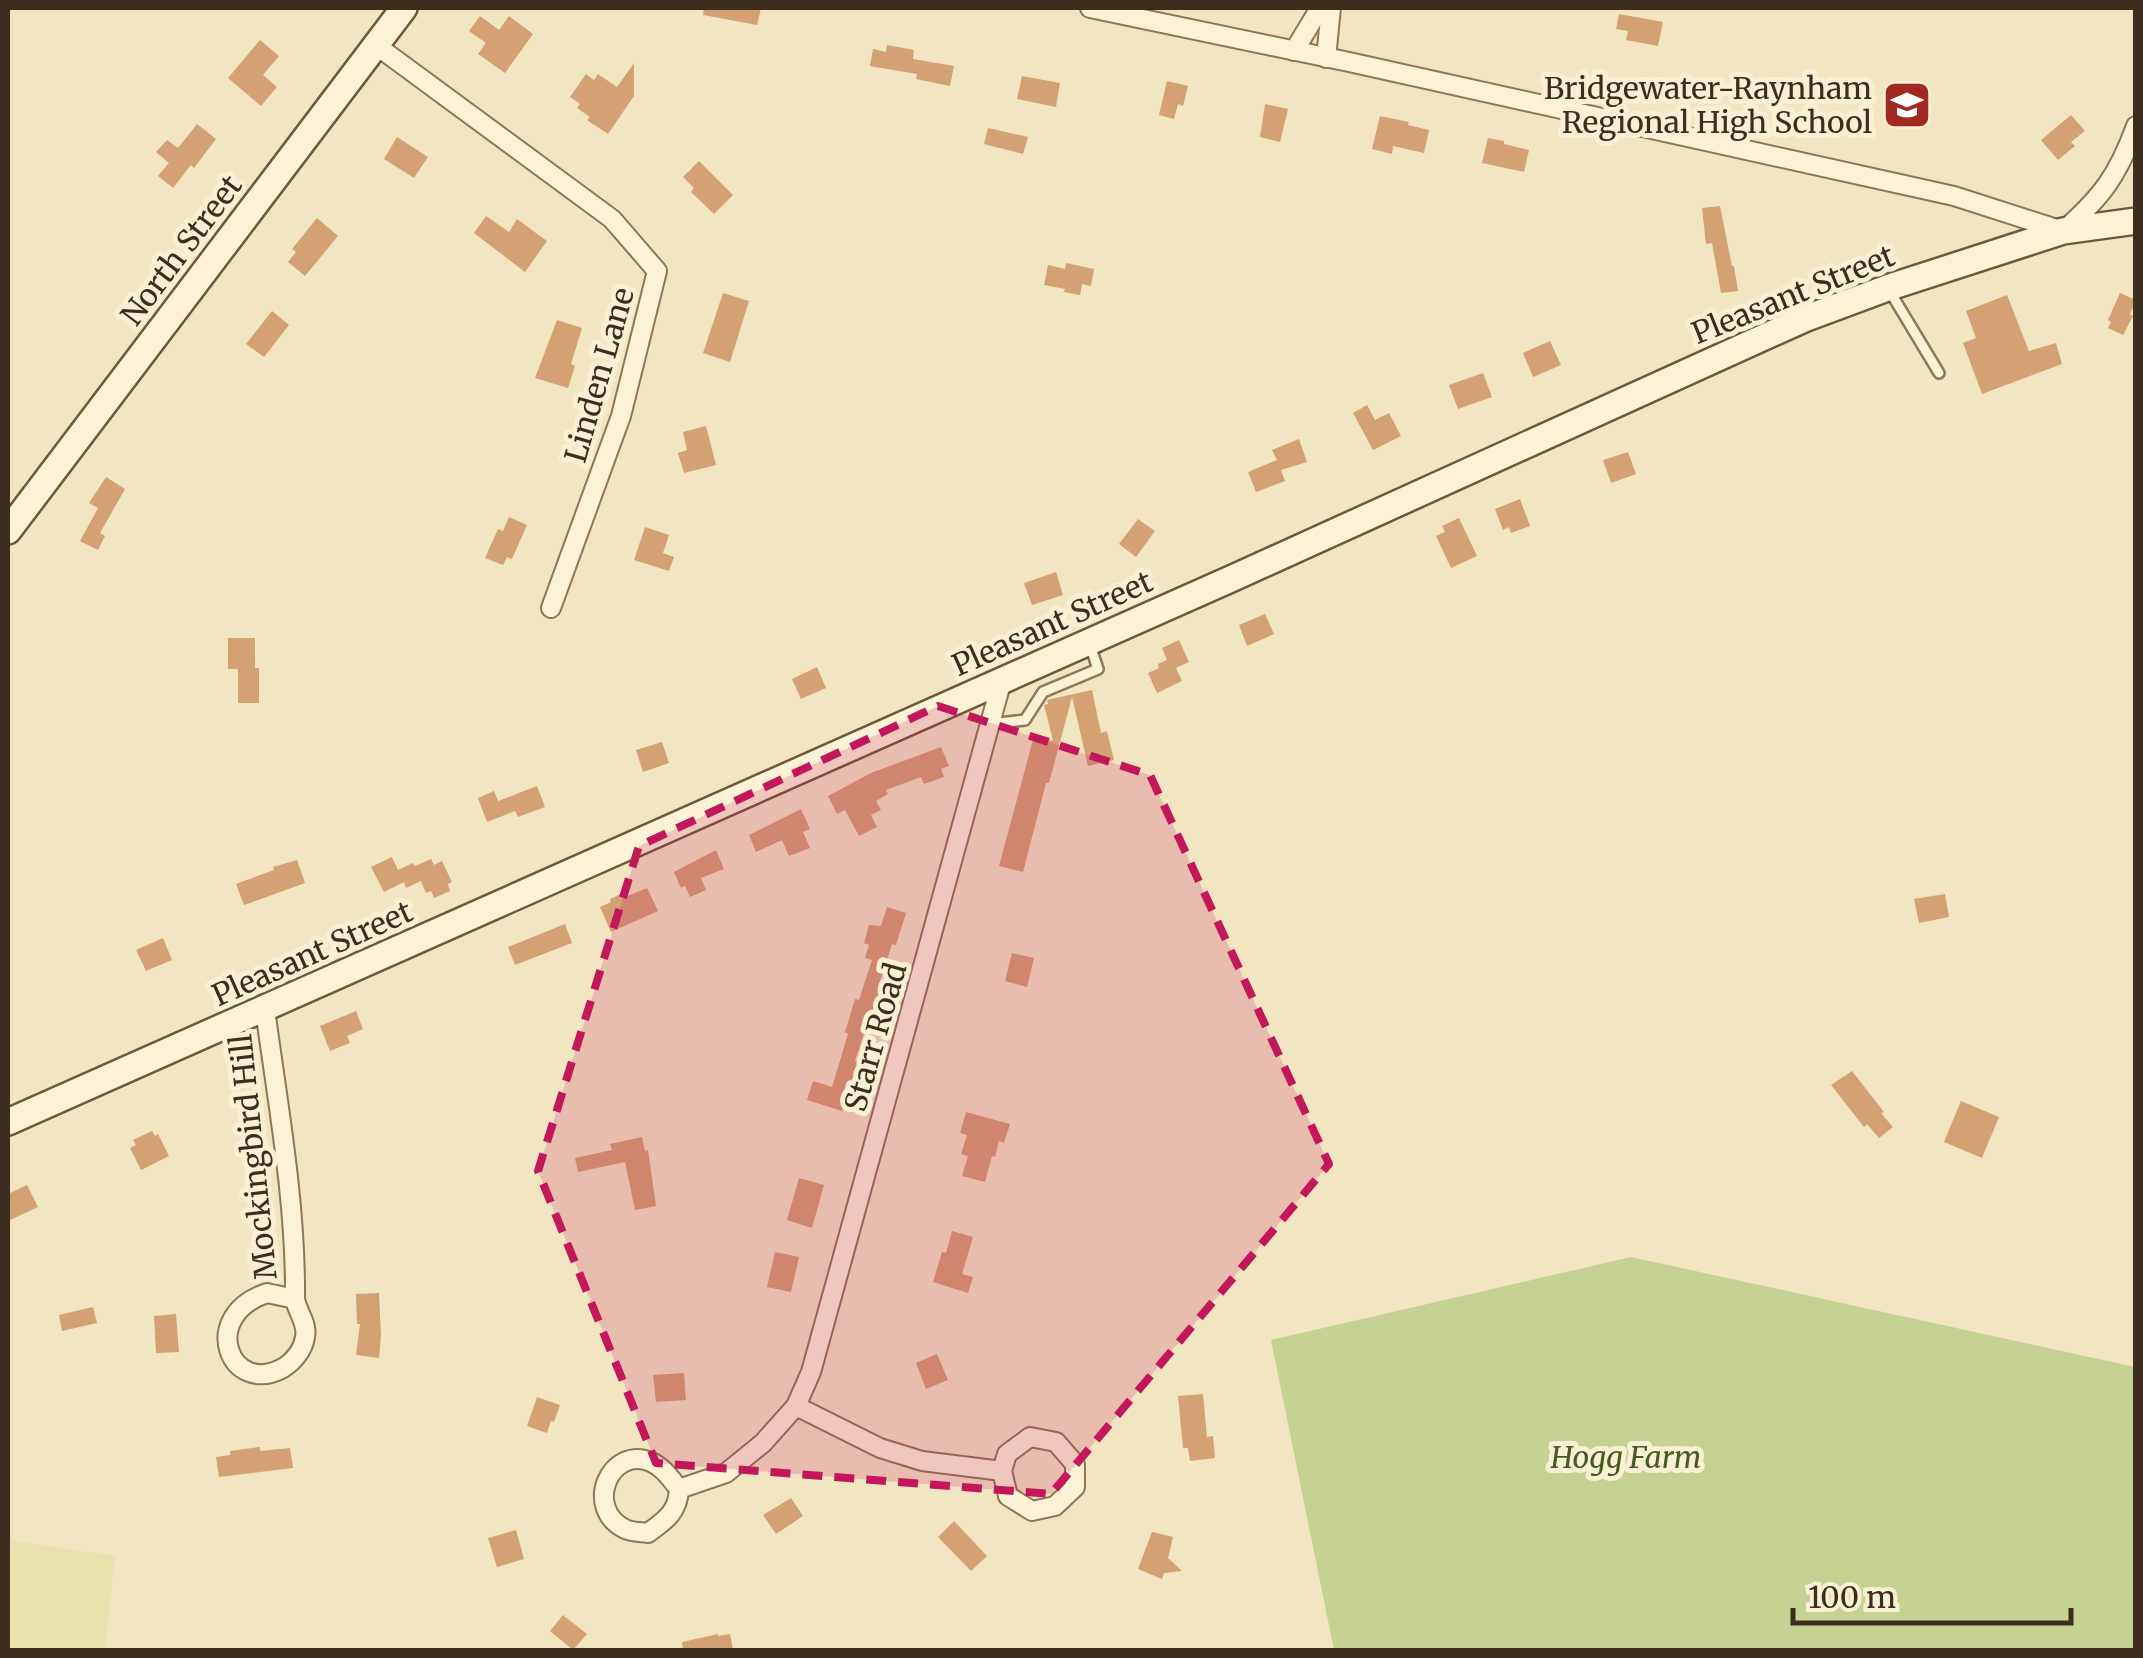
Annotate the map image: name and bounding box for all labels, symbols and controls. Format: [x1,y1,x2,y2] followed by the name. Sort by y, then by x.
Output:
[1544,69,1872,141] place label: Bridgewater-Raynham Regional High School
[1881,79,1933,131] school or university icon: Bridgewater-Raynham Regional High School
[112,167,250,333] street label: North Street
[1686,236,1900,352] street label: Pleasant Street
[556,283,642,467] street label: Linden Lane
[946,562,1158,684] street label: Pleasant Street
[206,892,418,1014] street label: Pleasant Street
[836,958,914,1116] street label: Starr Road
[221,1032,285,1282] street label: Mockingbird Hill
[1549,1438,1702,1476] park label: Hogg Farm
[1793,1563,2070,1625] scale bar
[1808,1578,1896,1616] text: 100 m

